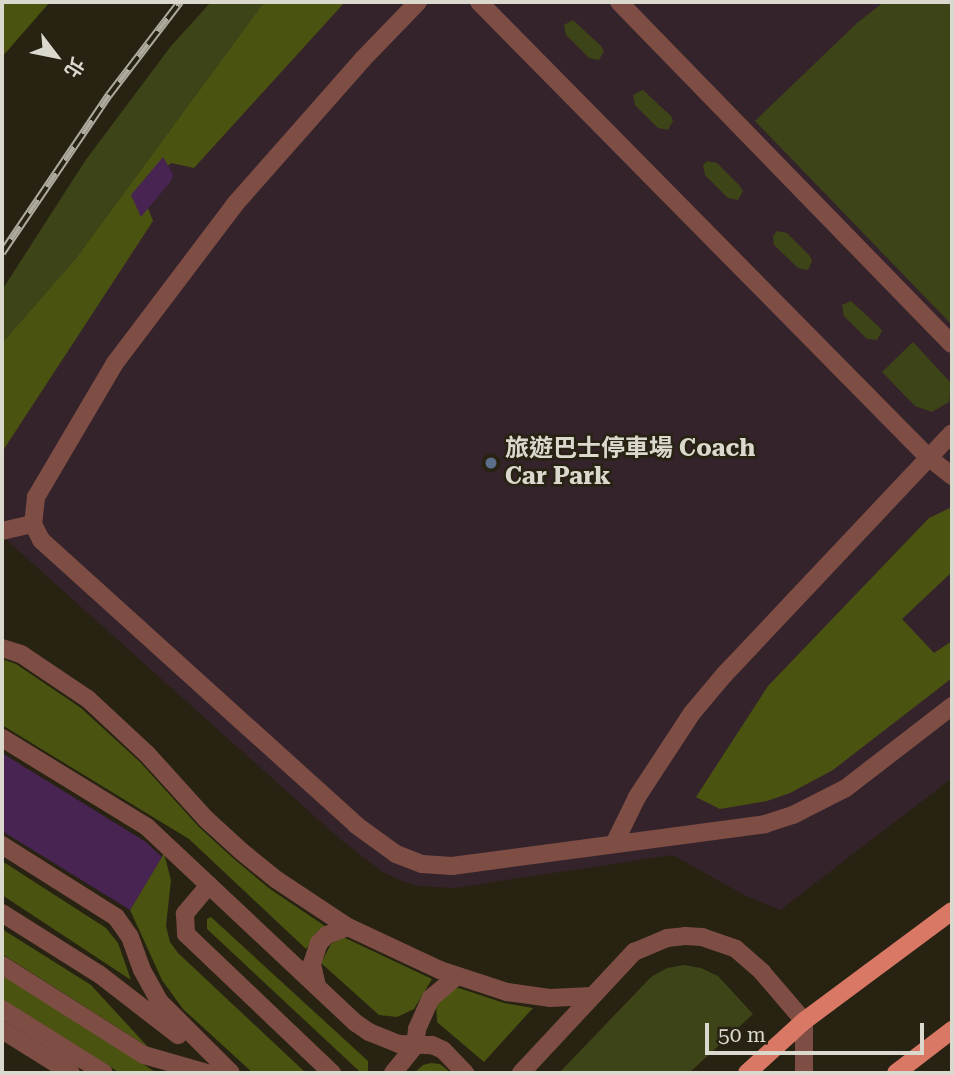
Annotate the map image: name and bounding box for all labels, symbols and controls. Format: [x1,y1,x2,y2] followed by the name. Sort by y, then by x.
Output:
[21,21,91,91] north arrow
[59,53,89,82] text: 北
[505,435,755,491] place label: 旅遊巴士停車場 Coach Car Park
[483,455,499,471] marker: 旅遊巴士停車場 Coach Car Park
[709,1009,928,1052] scale bar
[718,1023,766,1047] text: 50 m

